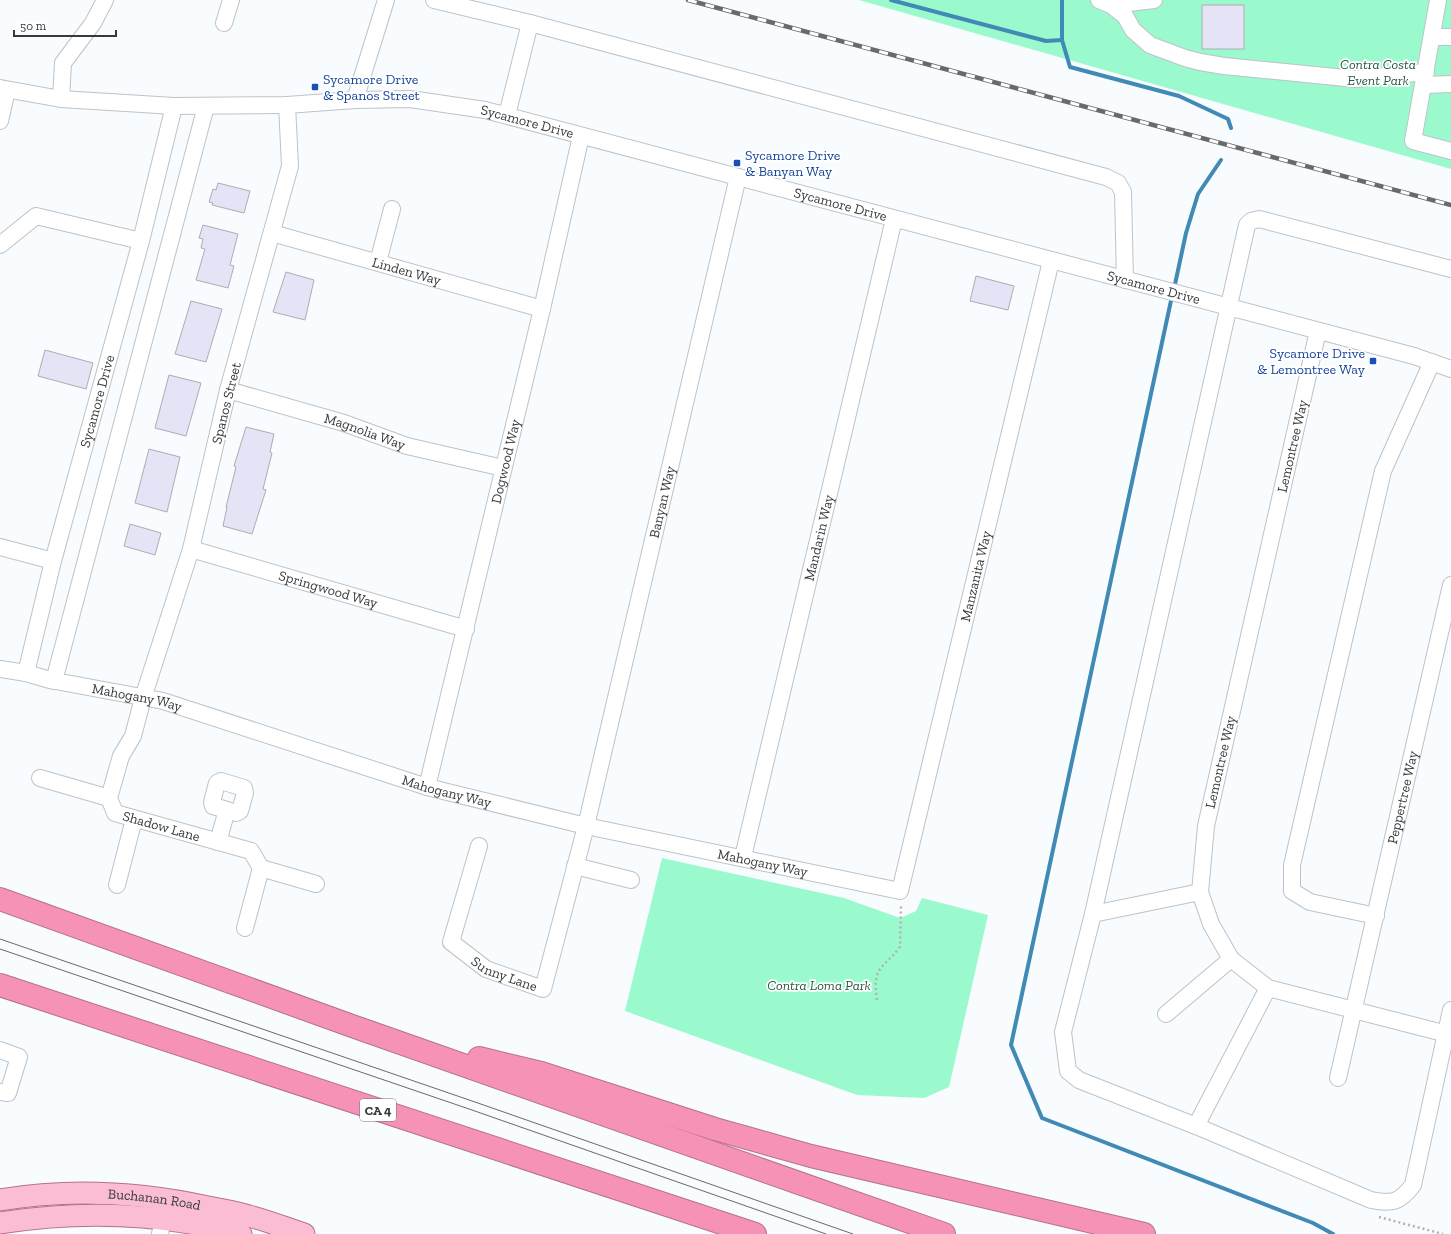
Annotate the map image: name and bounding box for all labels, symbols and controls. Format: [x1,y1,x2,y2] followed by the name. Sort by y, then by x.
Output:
[14,12,116,38] scale bar
[20,19,47,33] text: 50 m
[1340,56,1416,89] park label: Contra Costa Event Park
[323,71,421,104] place label: Sycamore Drive & Spanos Street
[310,82,320,92] marker: Sycamore Drive & Spanos Street
[480,102,576,142] street label: Sycamore Drive
[745,147,841,180] place label: Sycamore Drive & Banyan Way
[732,158,742,168] marker: Sycamore Drive & Banyan Way
[792,184,889,225] street label: Sycamore Drive
[370,254,444,289] street label: Linden Way
[1105,267,1202,308] street label: Sycamore Drive
[1257,345,1366,378] place label: Sycamore Drive & Lemontree Way
[77,353,118,450] street label: Sycamore Drive
[1368,356,1378,366] marker: Sycamore Drive & Lemontree Way
[208,360,245,446] street label: Spanos Street
[1274,397,1312,494] street label: Lemontree Way
[322,410,409,454] street label: Magnolia Way
[488,417,524,505] street label: Dogwood Way
[646,463,679,540] street label: Banyan Way
[801,492,838,583] street label: Mandarin Way
[957,528,995,624] street label: Manzanita Way
[277,567,380,612] street label: Springwood Way
[90,680,185,716] street label: Mahogany Way
[1202,713,1240,810] street label: Lemontree Way
[1384,748,1422,846] street label: Peppertree Way
[400,771,494,812] street label: Mahogany Way
[121,808,202,845] street label: Shadow Lane
[716,845,810,881] street label: Mahogany Way
[468,953,540,995] street label: Sunny Lane
[767,977,871,994] park label: Contra Loma Park
[360,1099,396,1121] road number: CA 4
[107,1186,202,1214] street label: Buchanan Road

